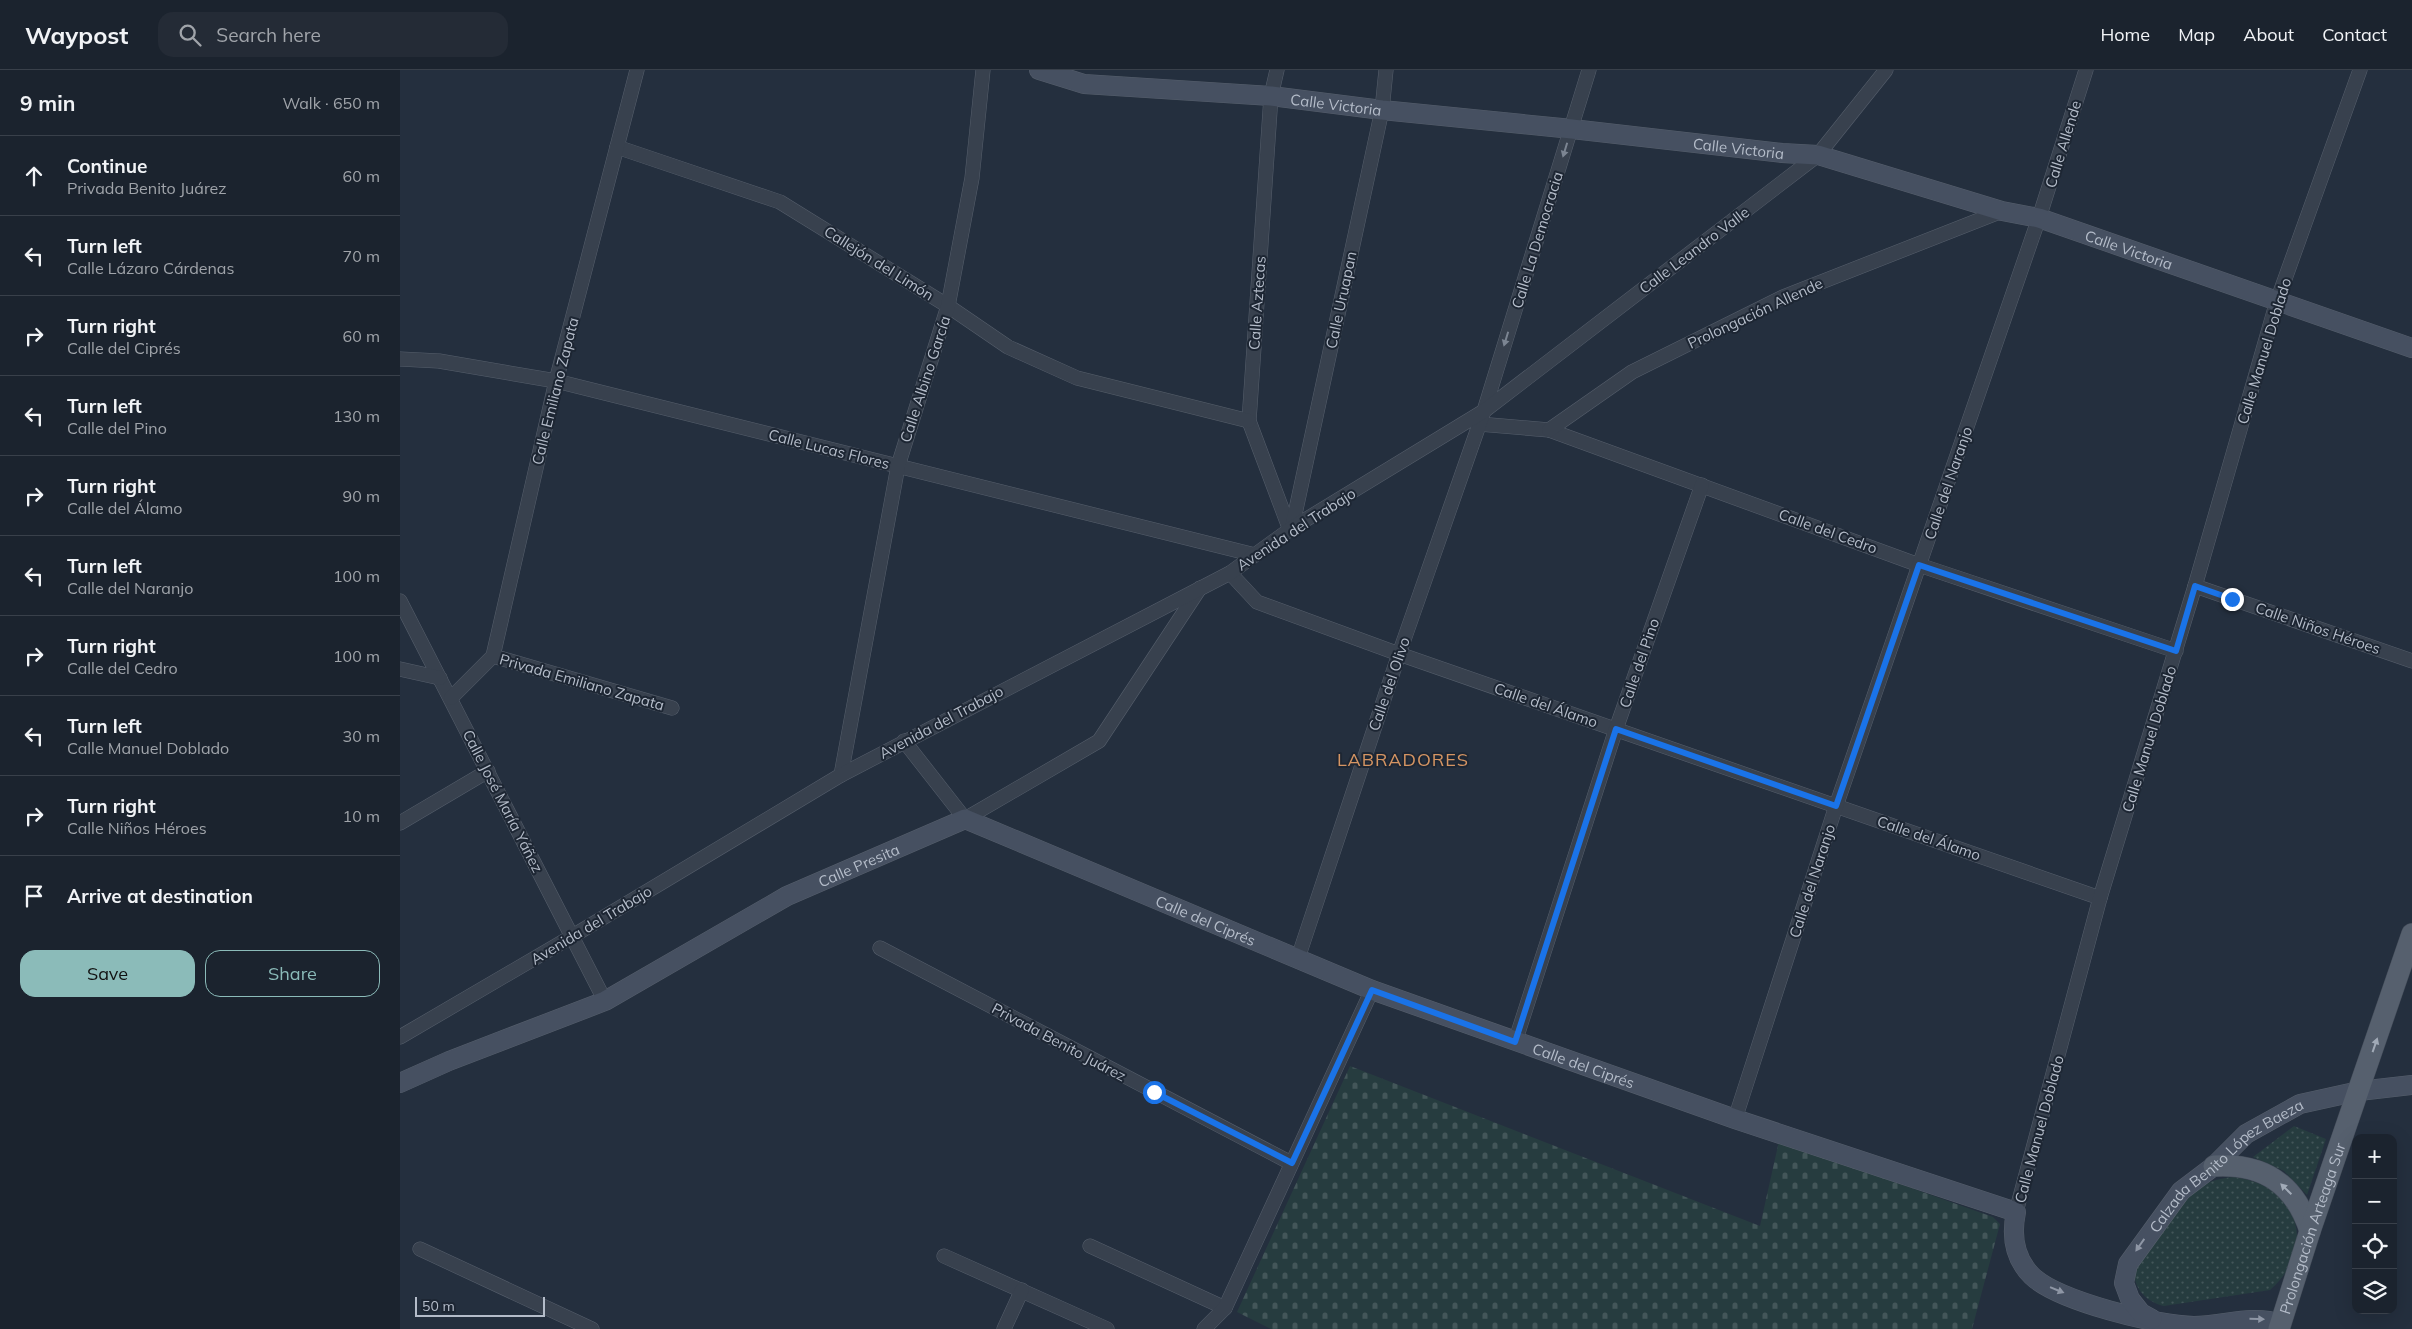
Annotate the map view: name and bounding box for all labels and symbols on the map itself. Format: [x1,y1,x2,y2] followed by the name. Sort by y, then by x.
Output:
[1289,89,1383,119] street label: Calle Victoria
[2041,98,2085,190] street label: Calle Allende
[1692,133,1785,163] street label: Calle Victoria
[1560,143,1568,158] one-way arrow
[1507,169,1567,311] street label: Calle La Democracia
[1635,202,1753,298] street label: Calle Leandro Valle
[821,222,937,304] street label: Callejón del Limón
[2083,225,2175,273] street label: Calle Victoria
[1321,250,1361,350] street label: Calle Uruapan
[1244,255,1270,351] street label: Calle Aztecas
[1684,273,1826,353] street label: Prolongación Allende
[2233,275,2295,427] street label: Calle Manuel Doblado
[896,313,954,445] street label: Calle Albino García
[527,315,583,467] street label: Calle Emiliano Zapata
[1502,331,1509,346] one-way arrow
[1920,424,1976,542] street label: Calle del Naranjo
[766,425,892,473] street label: Calle Lucas Flores
[1233,483,1359,575] street label: Avenida del Trabajo
[1776,504,1880,558] street label: Calle del Cedro
[2221,588,2244,611] route end
[2253,598,2383,658] street label: Calle Niños Héroes
[1615,616,1663,710] street label: Calle del Pino
[1364,635,1414,733] street label: Calle del Olivo
[497,649,667,715] street label: Privada Emiliano Zapata
[2118,663,2180,815] street label: Calle Manuel Doblado
[1492,678,1600,732] street label: Calle del Álamo
[876,681,1006,763] street label: Avenida del Trabajo
[459,726,547,876] street label: Calle José María Yáñez
[1337,748,1469,771] district label: LABRADORES
[1875,811,1983,865] street label: Calle del Álamo
[1785,822,1839,940] street label: Calle del Naranjo
[815,839,902,891] street label: Calle Presita
[527,881,655,969] street label: Avenida del Trabajo
[1153,891,1259,950] street label: Calle del Ciprés
[988,998,1130,1086] street label: Privada Benito Juárez
[2371,1037,2379,1052] one-way arrow
[1530,1038,1637,1092] street label: Calle del Ciprés
[2010,1053,2068,1205] street label: Calle Manuel Doblado
[1143,1081,1166,1104] route start
[2145,1095,2307,1236] street label: Calzada Benito López Baeza
[2275,1139,2349,1316] street label: Prolongación Arteaga Sur
[2280,1183,2292,1195] one-way arrow
[2135,1238,2145,1252] one-way arrow
[2050,1286,2065,1294] one-way arrow
[415,1294,545,1317] scale bar
[2249,1315,2265,1323] one-way arrow

